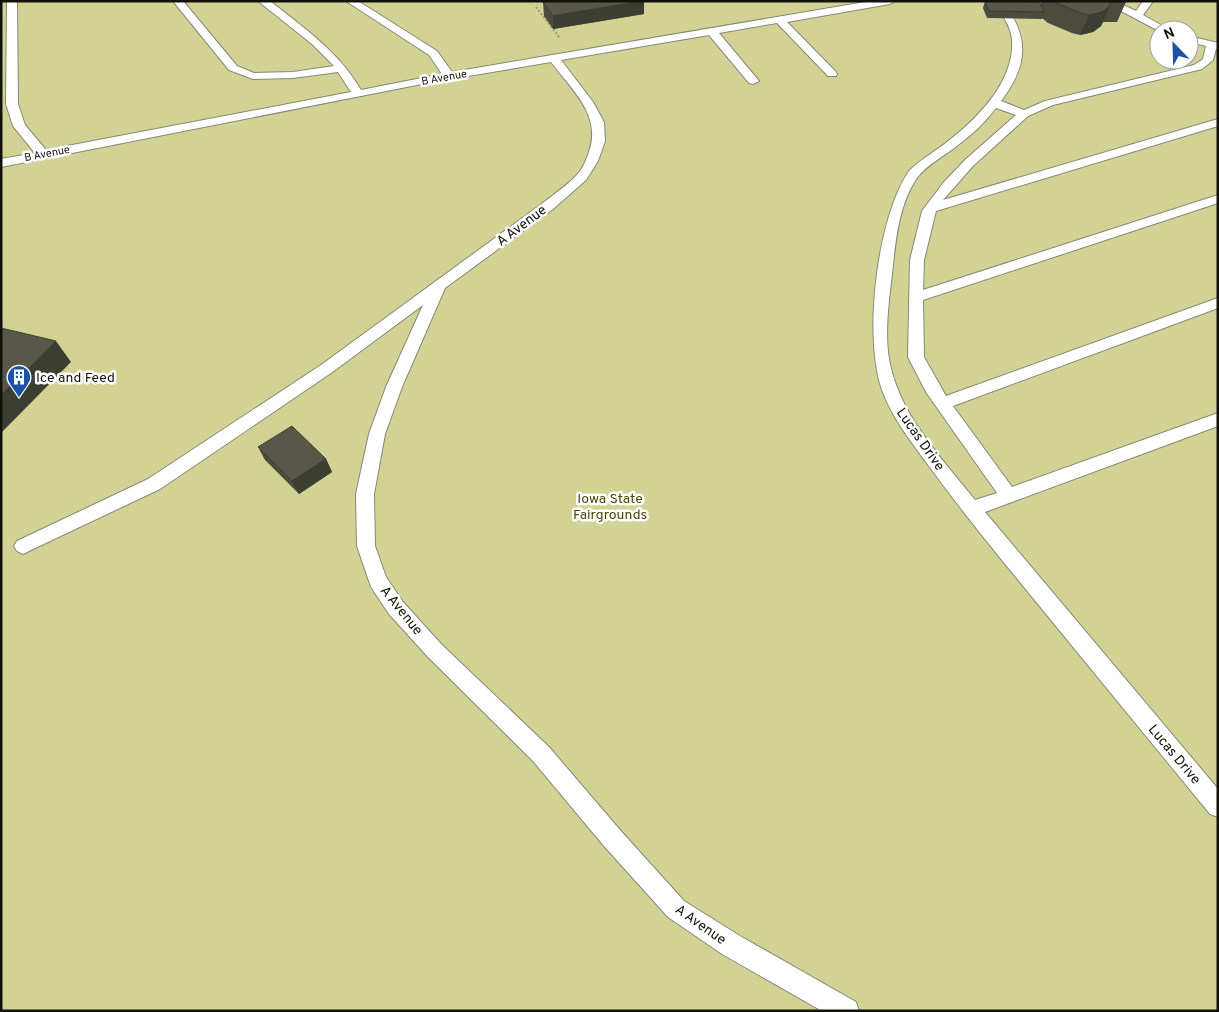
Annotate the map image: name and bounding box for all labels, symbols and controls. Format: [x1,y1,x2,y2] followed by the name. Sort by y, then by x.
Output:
[1149,20,1199,70] north arrow
[1162,25,1177,44] text: N
[420,67,468,89] street label: B Avenue
[23,143,71,165] street label: B Avenue
[493,202,550,251] street label: A Avenue
[6,364,32,398] building icon: Ice and Feed
[36,370,115,387] place label: Ice and Feed
[892,405,948,475] street label: Lucas Drive
[573,491,647,524] park label: Iowa State Fairgrounds
[376,583,426,639] street label: A Avenue
[1144,722,1204,788] street label: Lucas Drive
[671,901,729,949] street label: A Avenue

